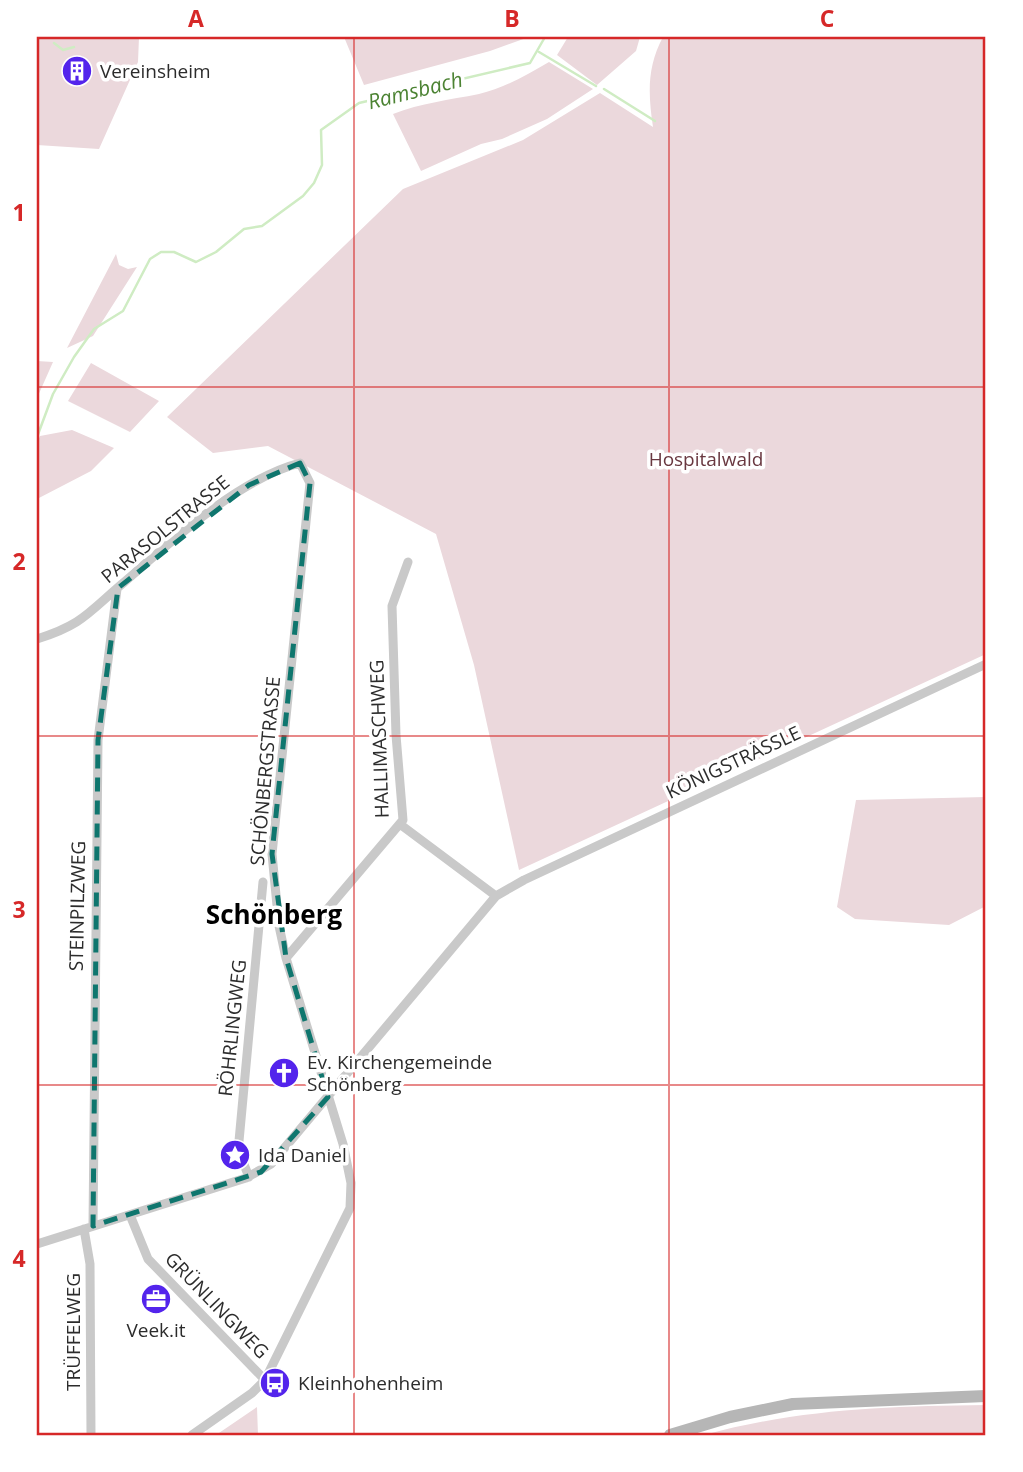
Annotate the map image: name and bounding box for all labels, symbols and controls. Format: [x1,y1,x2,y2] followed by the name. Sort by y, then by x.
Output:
[188,2,204,34] text: A
[504,2,520,34] text: B
[820,2,834,34] text: C
[60,54,94,88] building icon: Vereinsheim
[100,58,211,84] place label: Vereinsheim
[365,65,465,115] water label: Ramsbach
[12,196,26,228] text: 1
[649,446,763,472] park label: Hospitalwald
[95,469,235,589] street label: PARASOLSTRASSE
[12,545,26,577] text: 2
[363,659,395,819] street label: HALLIMASCHWEG
[244,675,286,867] street label: SCHÖNBERGSTRASSE
[661,719,805,805] street label: KÖNIGSTRÄSSLE
[63,841,91,971] street label: STEINPILZWEG
[12,893,26,925] text: 3
[206,896,342,932] district label: Schönberg
[212,958,252,1098] street label: RÖHRLINGWEG
[307,1049,492,1097] place label: Ev. Kirchengemeinde Schönberg
[267,1056,301,1090] church icon: Ev. Kirchengemeinde Schönberg
[218,1138,252,1172] place icon: Ida Daniel
[258,1142,347,1168] place label: Ida Daniel
[12,1242,26,1274] text: 4
[159,1246,275,1364] street label: GRÜNLINGWEG
[60,1273,86,1391] street label: TRÜFFELWEG
[139,1282,173,1316] office icon: Veek.it
[126,1317,186,1343] place label: Veek.it
[258,1366,292,1400] bus stop icon: Kleinhohenheim
[298,1370,443,1396] place label: Kleinhohenheim

